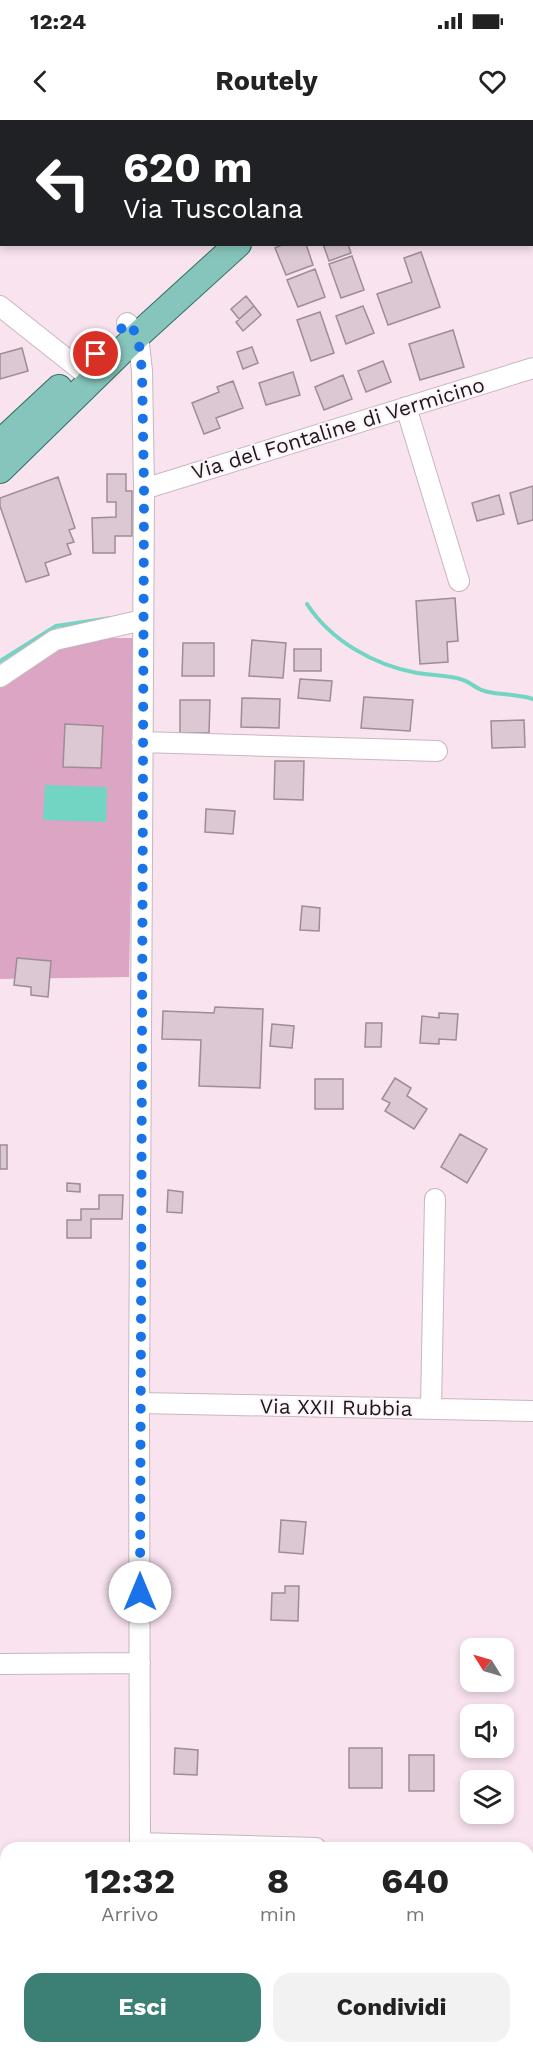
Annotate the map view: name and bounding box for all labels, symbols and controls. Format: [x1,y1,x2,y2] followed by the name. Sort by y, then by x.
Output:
[30,9,86,34] text: 12:24
[24,65,57,98] icon: back
[215,65,318,97] text: Routely
[476,65,509,98] icon: heart
[123,143,253,192] text: 620 m
[24,144,102,222] icon: left
[123,193,303,225] text: Via Tuscolana
[70,328,121,379] pin
[79,337,112,370] icon: arrive
[188,371,488,485] street label: Via del Fontaline di Vermicino
[259,1393,413,1421] street label: Via XXII Rubbia
[108,1560,172,1624] position arrow
[460,1638,514,1692] north arrow
[460,1638,514,1824] map controls
[460,1704,514,1758] button: sound
[460,1770,514,1824] button: layers
[84,1860,175,1902] text: 12:32
[267,1860,289,1902] text: 8
[381,1860,450,1902] text: 640
[101,1902,158,1926] text: Arrivo
[260,1902,296,1926] text: min
[406,1902,425,1926] text: m
[24,1973,261,2042] button: Esci
[273,1973,510,2042] button: Condividi

